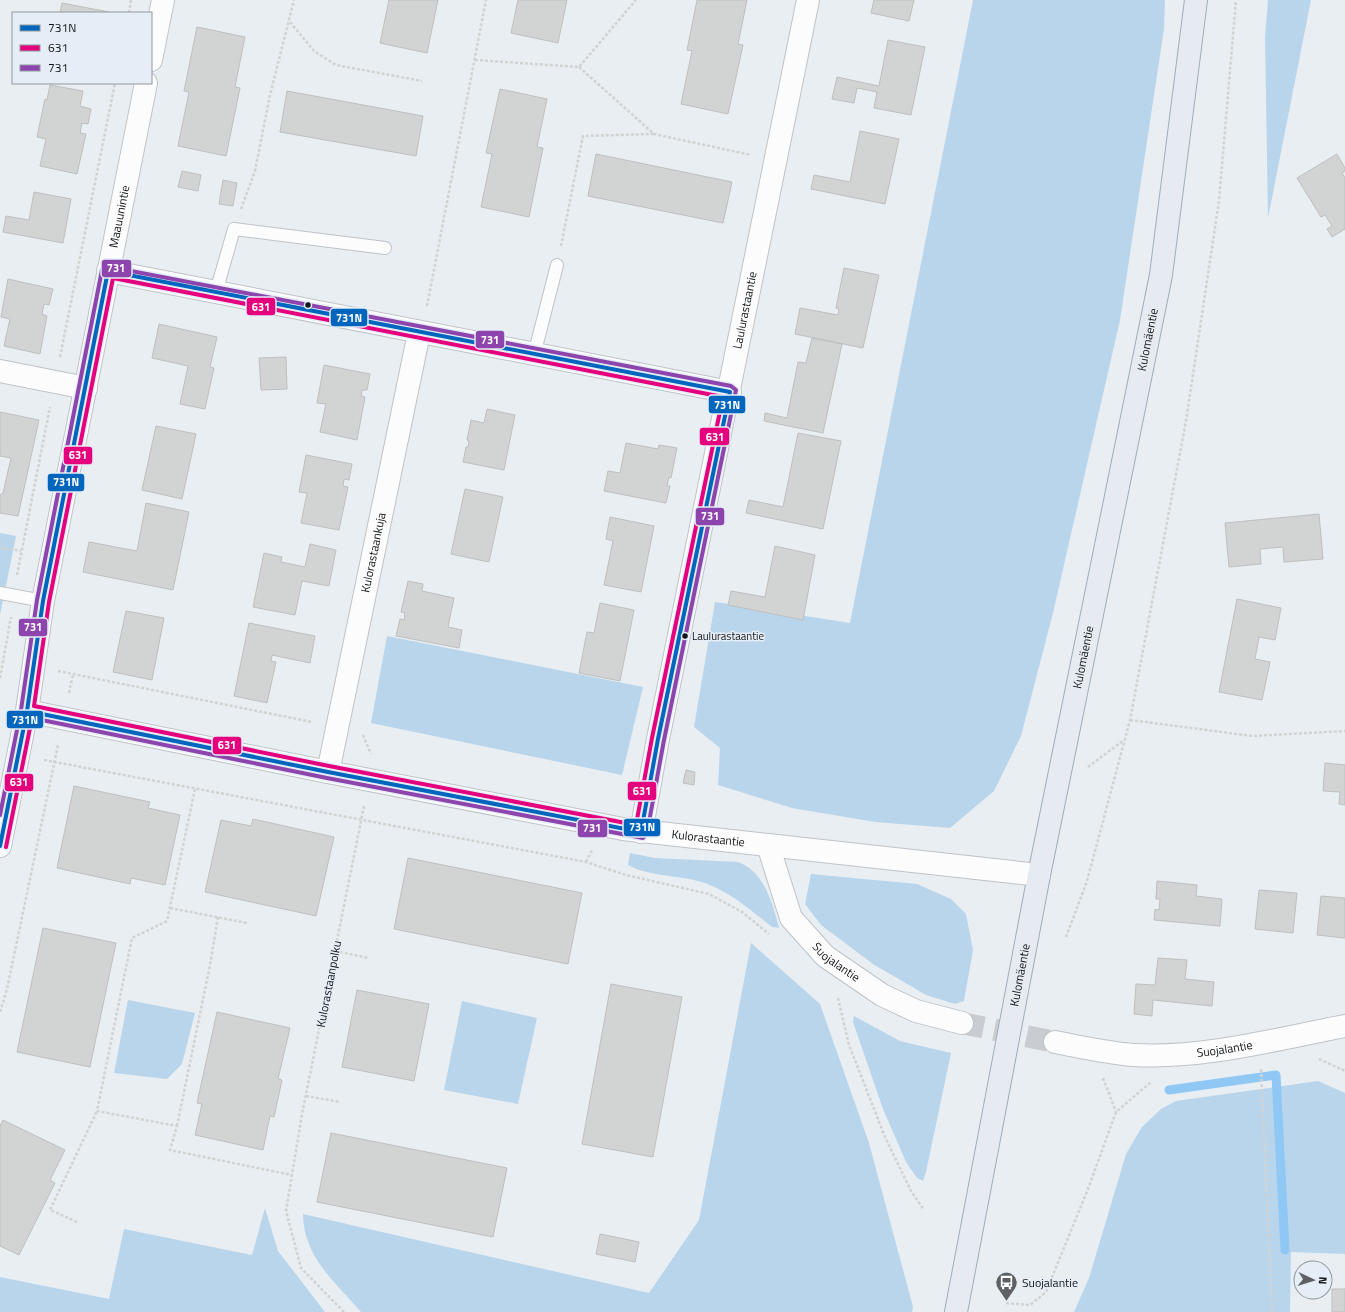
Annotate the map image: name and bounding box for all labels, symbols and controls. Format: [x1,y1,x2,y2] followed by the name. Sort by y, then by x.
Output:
[12,12,152,84] legend
[48,18,76,37] text: 731N
[48,38,68,57] text: 631
[48,58,68,77] text: 731
[103,184,134,249] street label: Maauunintie
[101,259,132,278] line badge: 731
[107,260,125,276] text: 731
[727,270,762,351] street label: Laulurastaantie
[246,297,276,316] line badge: 631
[252,299,270,315] text: 631
[303,300,313,310] unlabelled marker
[1132,307,1163,373] street label: Kulomäentie
[330,308,368,327] line badge: 731N
[336,310,362,326] text: 731N
[475,330,505,349] line badge: 731
[481,332,499,348] text: 731
[708,395,746,414] line badge: 731N
[714,397,740,413] text: 731N
[699,427,730,446] line badge: 631
[706,429,724,445] text: 631
[63,446,93,465] line badge: 631
[69,447,87,463] text: 631
[47,473,85,492] line badge: 731N
[53,474,79,490] text: 731N
[695,507,725,526] line badge: 731
[701,508,719,524] text: 731
[355,511,391,594] street label: Kulorastaankuja
[18,618,48,637] line badge: 731
[24,619,42,635] text: 731
[1067,624,1098,690] street label: Kulomäentie
[692,628,764,644] place label: Laulurastaantie
[680,631,690,641] marker: Laulurastaantie
[6,710,44,729] line badge: 731N
[12,712,38,728] text: 731N
[212,736,242,755] line badge: 631
[218,737,236,753] text: 631
[4,773,34,792] line badge: 631
[10,774,28,790] text: 631
[627,781,657,801] line badge: 631
[633,783,651,799] text: 631
[623,818,661,837] line badge: 731N
[577,819,608,838] line badge: 731
[629,819,655,835] text: 731N
[583,820,601,836] text: 731
[671,824,746,851] street label: Kulorastaantie
[808,938,864,986] street label: Suojalantie
[311,939,346,1029] street label: Kulorastaanpolku
[1004,942,1035,1008] street label: Kulomäentie
[1196,1035,1254,1062] street label: Suojalantie
[1293,1260,1333,1300] north arrow
[993,1270,1019,1303] bus stop icon: Suojalantie
[1022,1273,1078,1292] place label: Suojalantie
[1315,1276,1331,1285] text: N

